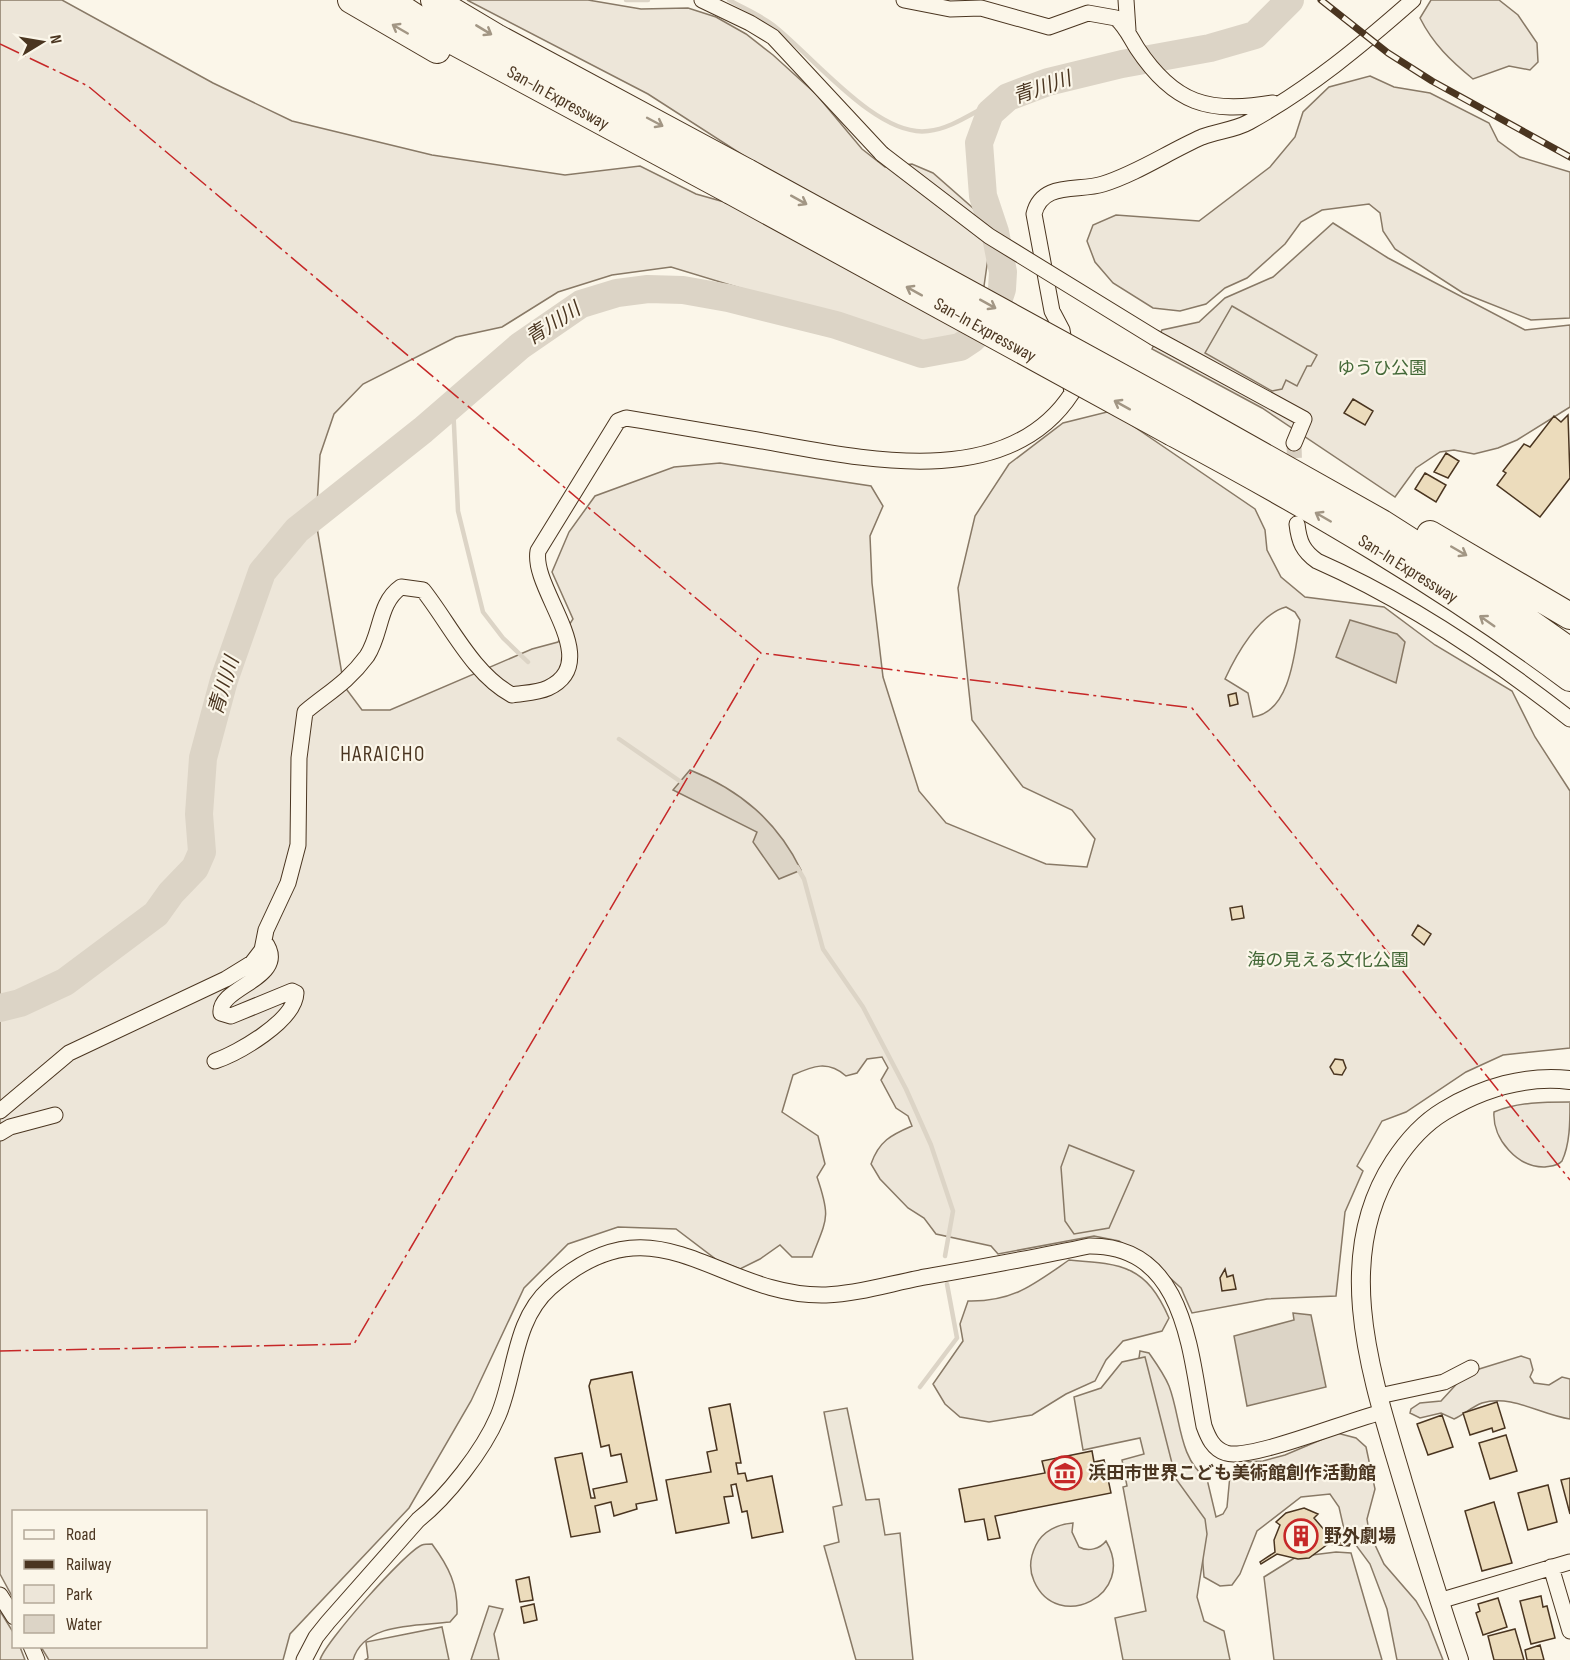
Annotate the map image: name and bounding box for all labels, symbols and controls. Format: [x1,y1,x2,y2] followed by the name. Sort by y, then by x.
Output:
[12,12,72,72] north arrow
[392,23,409,35] one-way arrow
[475,24,492,36] one-way arrow
[45,33,65,45] text: N
[503,61,613,135] street label: San-In Expressway
[1010,66,1076,109] water label: 青川川
[646,117,664,128] one-way arrow
[789,195,807,206] one-way arrow
[905,285,923,296] one-way arrow
[930,293,1040,367] street label: San-In Expressway
[521,297,586,350] water label: 青川川
[979,298,996,310] one-way arrow
[1337,358,1427,379] park label: ゆうひ公園
[1113,399,1131,410] one-way arrow
[1315,511,1332,523] one-way arrow
[1354,530,1462,608] street label: San-In Expressway
[1450,545,1467,557] one-way arrow
[1480,615,1496,627] one-way arrow
[204,652,245,718] water label: 青川川
[340,742,426,767] district label: HARAICHO
[1247,950,1409,971] park label: 海の見える文化公園
[1047,1455,1083,1491] museum icon: 浜田市世界こども美術館創作活動館
[1088,1463,1376,1484] place label: 浜田市世界こども美術館創作活動館
[12,1510,207,1648] legend
[1283,1518,1319,1554] building icon: 野外劇場
[66,1524,96,1545] text: Road
[1324,1526,1396,1547] place label: 野外劇場
[66,1554,111,1575] text: Railway
[66,1584,92,1605] text: Park
[66,1614,102,1635] text: Water

